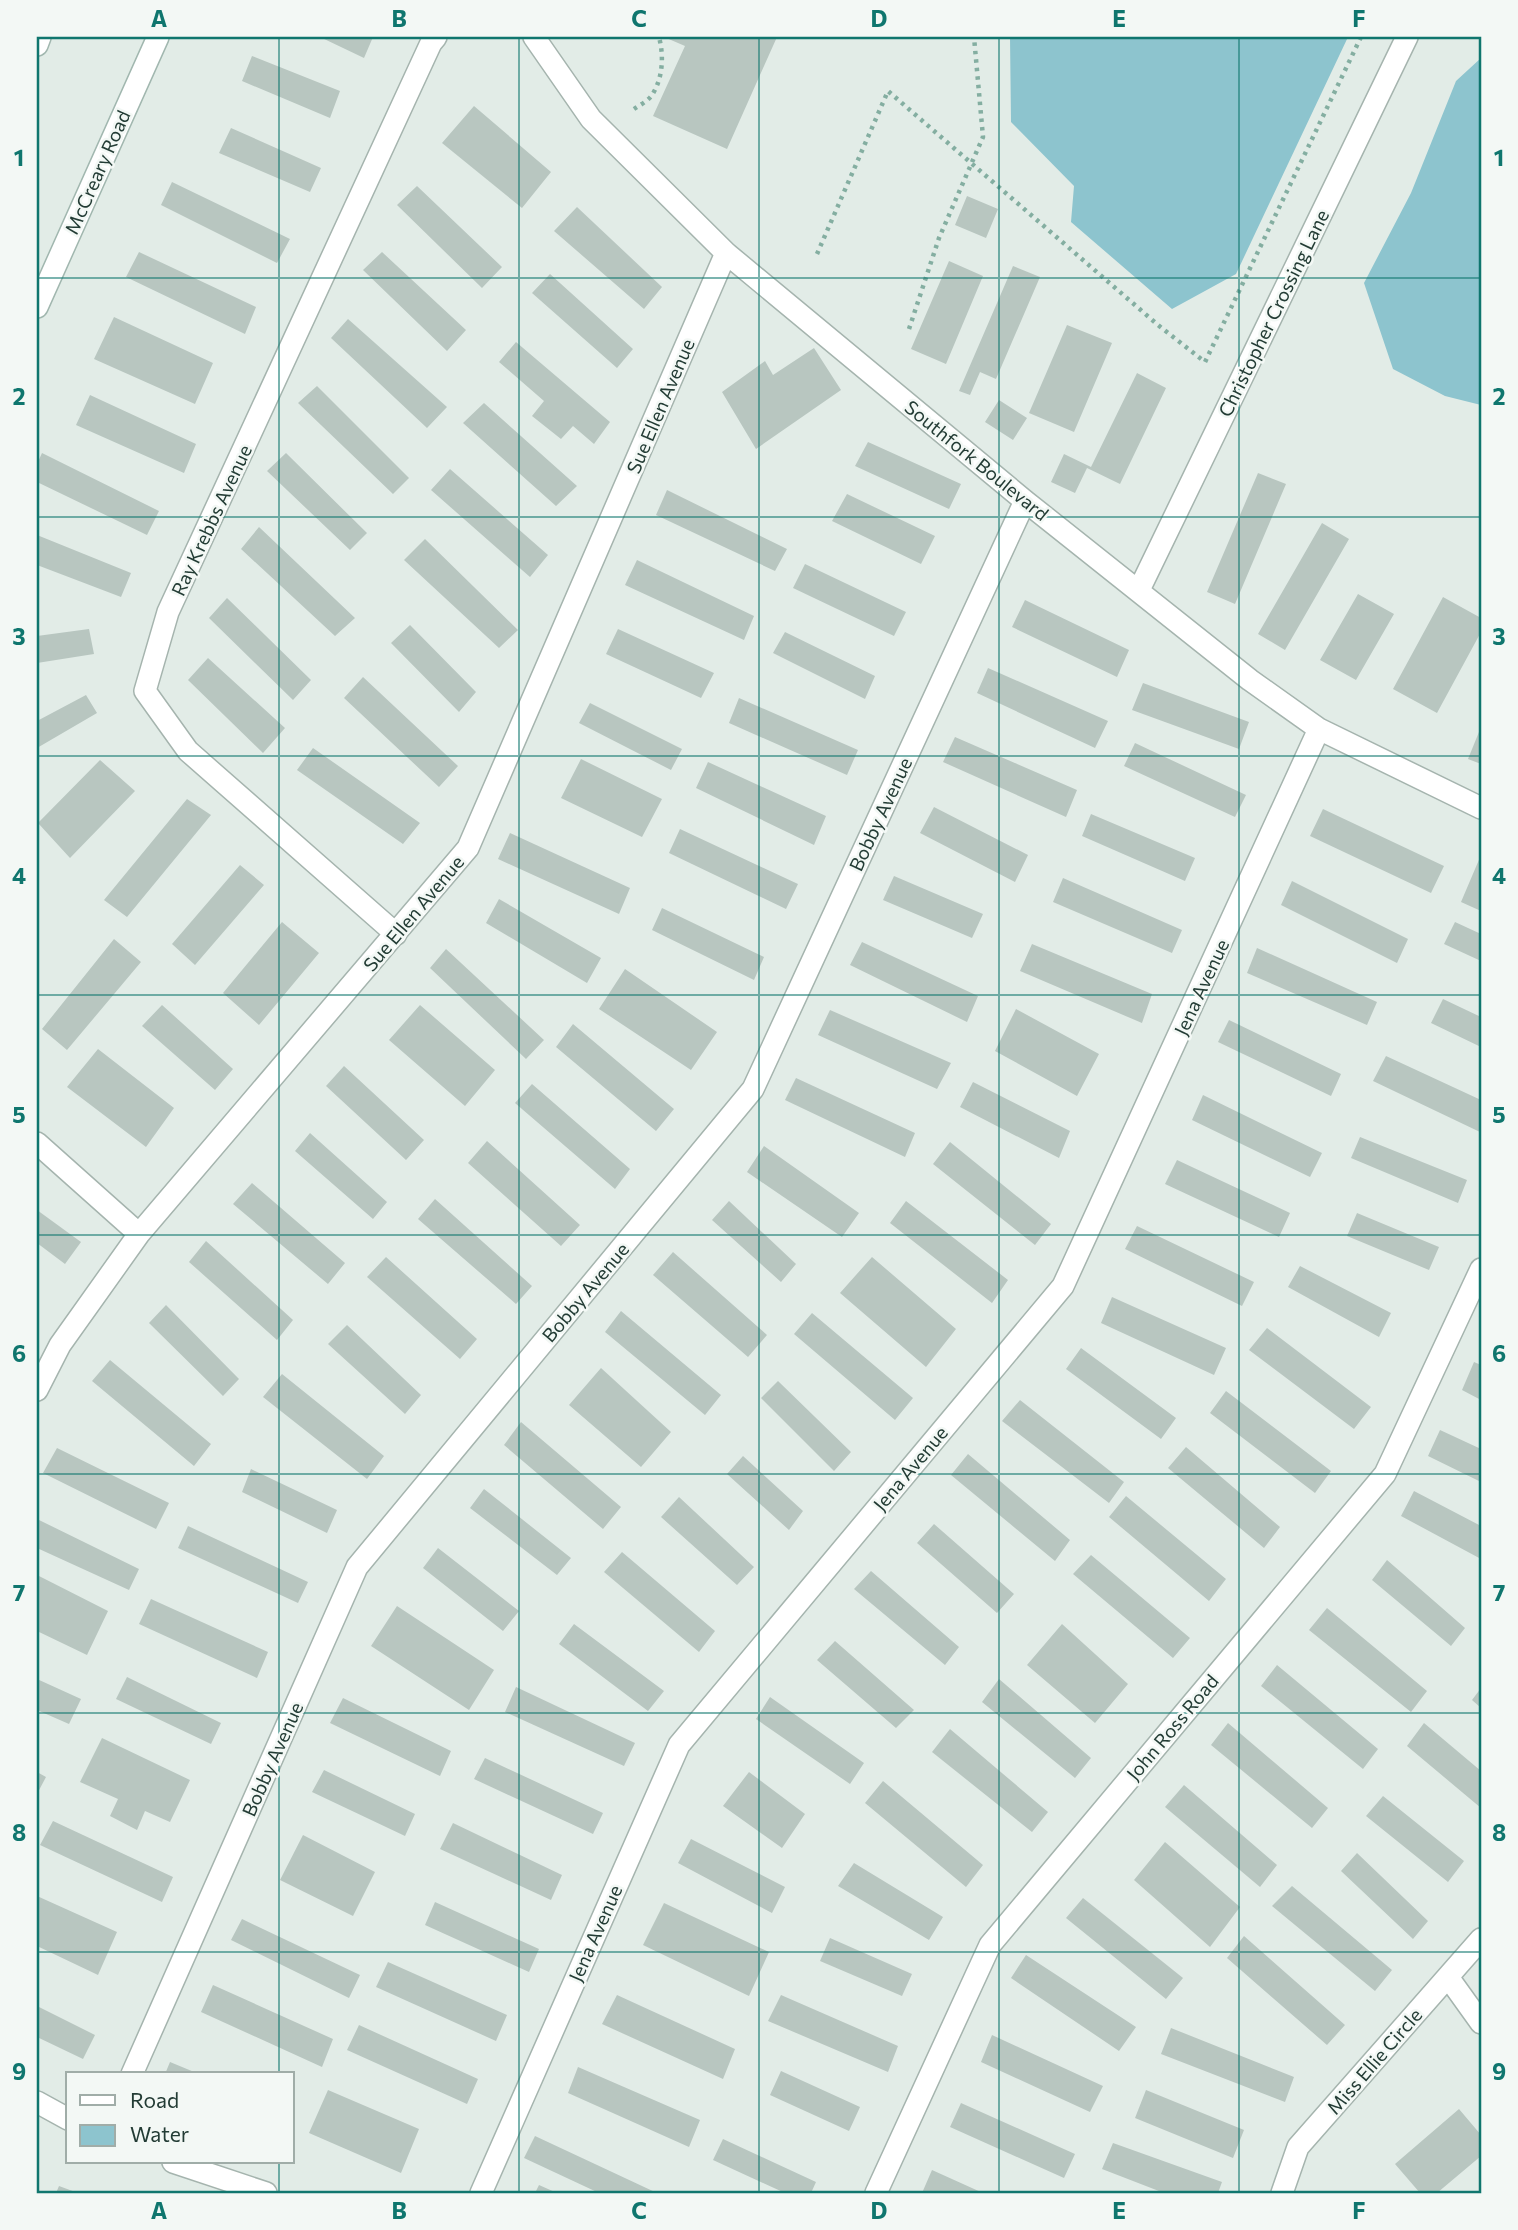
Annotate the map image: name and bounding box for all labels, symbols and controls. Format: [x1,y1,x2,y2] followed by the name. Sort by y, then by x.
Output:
[151,4,168,32] text: A
[391,4,407,32] text: B
[631,4,647,32] text: C
[871,4,888,32] text: D
[1112,4,1126,32] text: E
[1352,4,1366,32] text: F
[59,106,135,238] street label: McCreary Road
[14,143,24,171] text: 1
[1494,143,1504,171] text: 1
[1213,206,1333,420] street label: Christopher Crossing Lane
[621,335,699,477] street label: Sue Ellen Avenue
[12,382,26,410] text: 2
[1492,382,1506,410] text: 2
[900,395,1054,525] street label: Southfork Boulevard
[166,441,256,599] street label: Ray Krebbs Avenue
[12,622,26,650] text: 3
[1492,622,1506,650] text: 3
[844,754,916,874] street label: Bobby Avenue
[358,850,468,976] street label: Sue Ellen Avenue
[12,861,26,889] text: 4
[1492,861,1506,889] text: 4
[1169,935,1233,1039] street label: Jena Avenue
[12,1100,26,1128] text: 5
[1492,1100,1506,1128] text: 5
[537,1238,633,1346] street label: Bobby Avenue
[12,1339,26,1367] text: 6
[1492,1339,1506,1367] text: 6
[868,1421,952,1515] street label: Jena Avenue
[13,1578,25,1606] text: 7
[1493,1578,1505,1606] text: 7
[1121,1669,1223,1785] street label: John Ross Road
[237,1698,307,1820] street label: Bobby Avenue
[12,1818,26,1846] text: 8
[1492,1818,1506,1846] text: 8
[563,1881,627,1985] street label: Jena Avenue
[1322,2003,1426,2119] street label: Miss Ellie Circle
[12,2057,26,2085] text: 9
[1492,2057,1506,2085] text: 9
[66,2072,294,2164] legend
[130,2087,179,2112] text: Road
[130,2121,189,2146] text: Water
[151,2196,168,2224] text: A
[391,2196,407,2224] text: B
[631,2196,647,2224] text: C
[871,2196,888,2224] text: D
[1112,2196,1126,2224] text: E
[1352,2196,1366,2224] text: F

